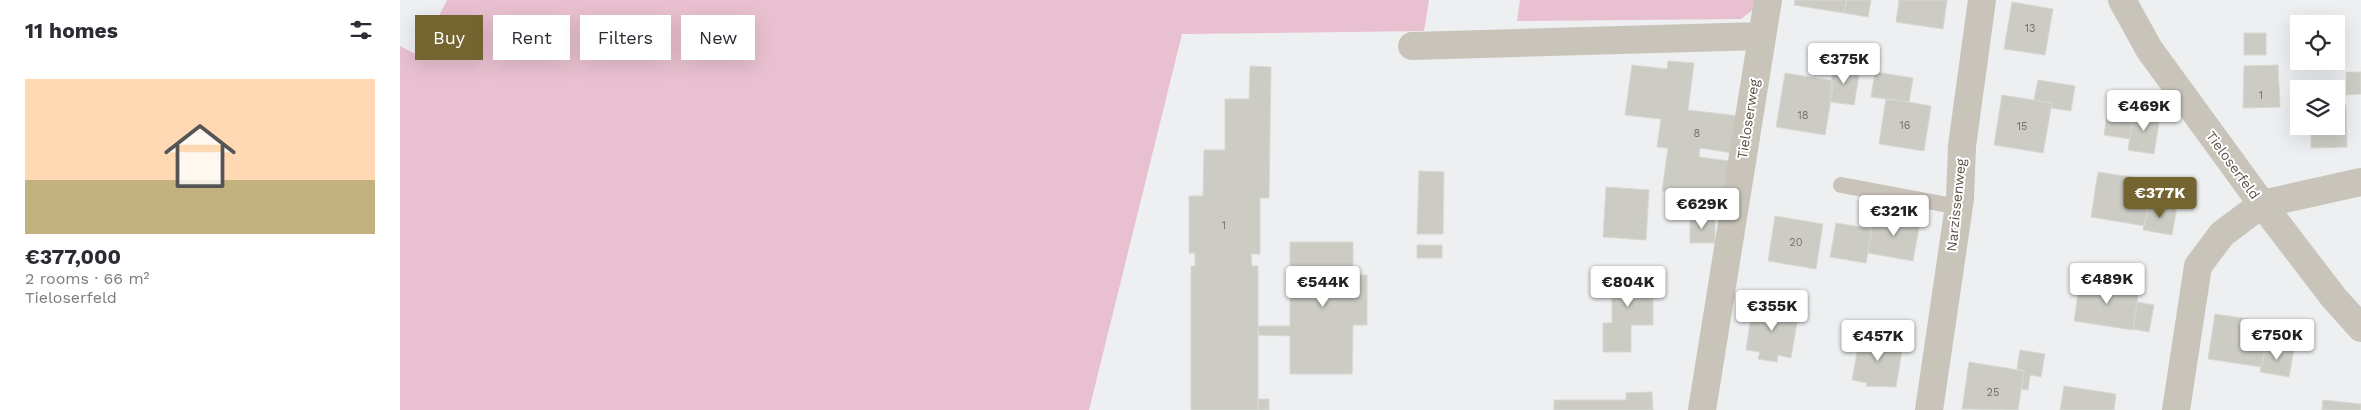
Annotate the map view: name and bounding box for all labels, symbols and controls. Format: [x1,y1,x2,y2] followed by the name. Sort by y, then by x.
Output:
[415,15,483,60] chip: Buy
[493,15,570,60] chip: Rent
[580,15,671,60] chip: Filters
[681,15,755,60] chip: New
[2290,15,2345,135] map controls
[2290,15,2345,70] button: locate
[347,16,375,44] icon: filters
[25,18,118,43] text: 11 homes
[2025,22,2035,35] house number: 13
[1809,42,1879,85] pin: €375K
[1819,49,1869,68] text: €375K
[1734,77,1762,160] street label: Tieloserweg
[2290,80,2345,135] button: layers
[2259,89,2263,102] house number: 1
[2109,90,2179,132] pin: €469K
[2118,96,2170,115] text: €469K
[1797,109,1809,122] house number: 18
[155,111,245,201] icon: home
[1900,119,1911,132] house number: 16
[2017,120,2027,133] house number: 15
[1694,127,1701,140] house number: 8
[2203,128,2263,202] street label: Tieloserfeld
[1943,157,1969,252] street label: Narzissenweg
[2125,176,2195,219] pin: €377K
[2135,183,2185,202] text: €377K
[1667,188,1737,230] pin: €629K
[1676,194,1728,213] text: €629K
[1859,194,1929,237] pin: €321K
[1870,201,1918,220] text: €321K
[1222,219,1226,232] house number: 1
[1789,236,1803,249] house number: 20
[25,244,121,269] text: €377,000
[2072,262,2142,305] pin: €489K
[1288,266,1358,308] pin: €544K
[1593,266,1663,308] pin: €804K
[25,269,149,288] text: 2 rooms · 66 m²
[2081,269,2133,288] text: €489K
[1297,272,1349,291] text: €544K
[1602,272,1655,291] text: €804K
[25,288,117,307] text: Tieloserfeld
[1737,290,1807,332] pin: €355K
[1747,296,1797,315] text: €355K
[2242,318,2312,361] pin: €750K
[1843,320,1913,362] pin: €457K
[2251,325,2303,344] text: €750K
[1852,326,1904,345] text: €457K
[1987,386,1999,399] house number: 25

